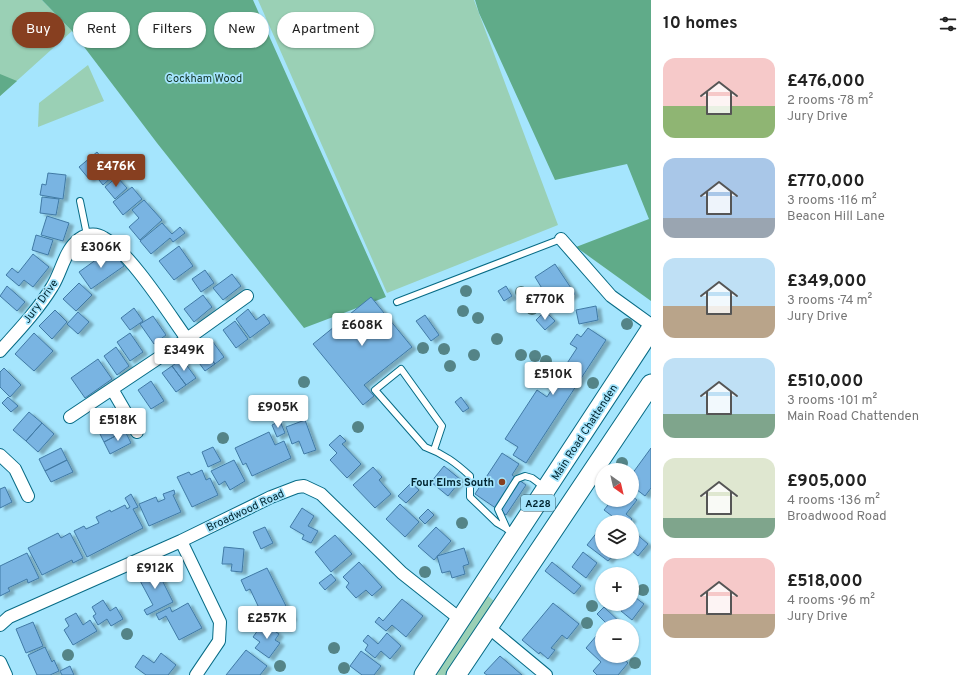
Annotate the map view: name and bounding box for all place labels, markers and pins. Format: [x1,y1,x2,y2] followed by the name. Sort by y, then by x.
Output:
[88,154,144,188] pin: £476K
[73,235,129,269] pin: £306K
[517,287,573,321] pin: £770K
[334,313,390,347] pin: £608K
[156,338,212,372] pin: £349K
[525,362,581,396] pin: £510K
[250,395,306,429] pin: £905K
[90,408,146,442] pin: £518K
[411,476,494,490] place label: Four Elms South
[497,477,507,487] marker: Four Elms South
[127,556,183,590] pin: £912K
[239,606,295,640] pin: £257K

